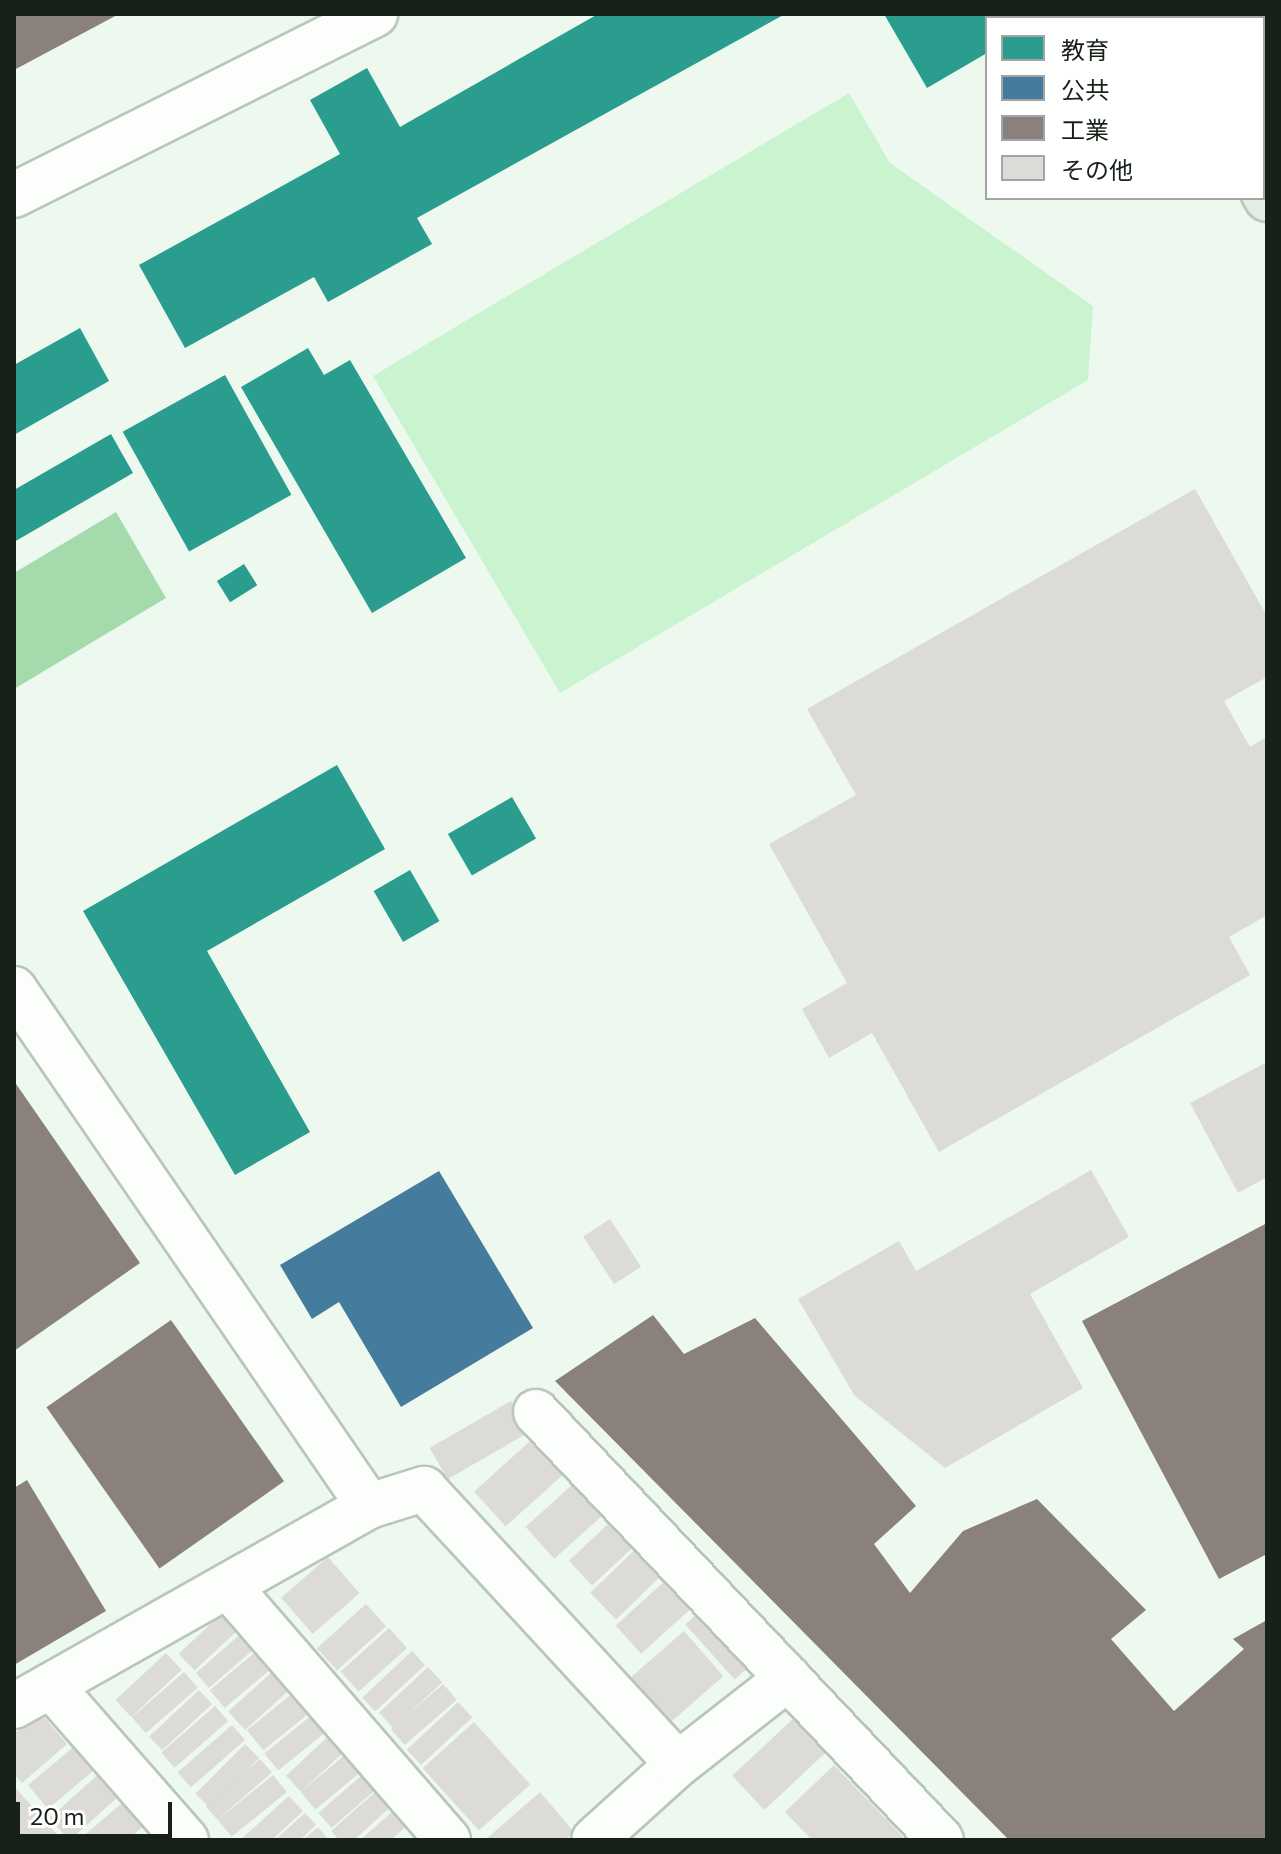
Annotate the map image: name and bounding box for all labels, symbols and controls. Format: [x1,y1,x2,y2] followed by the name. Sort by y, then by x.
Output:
[985,16,1265,200] legend
[1061,35,1109,64] text: 教育
[1061,75,1109,104] text: 公共
[1061,115,1109,144] text: 工業
[1061,155,1133,184] text: その他
[20,1786,176,1836] scale bar
[30,1801,84,1830] text: 20 m

